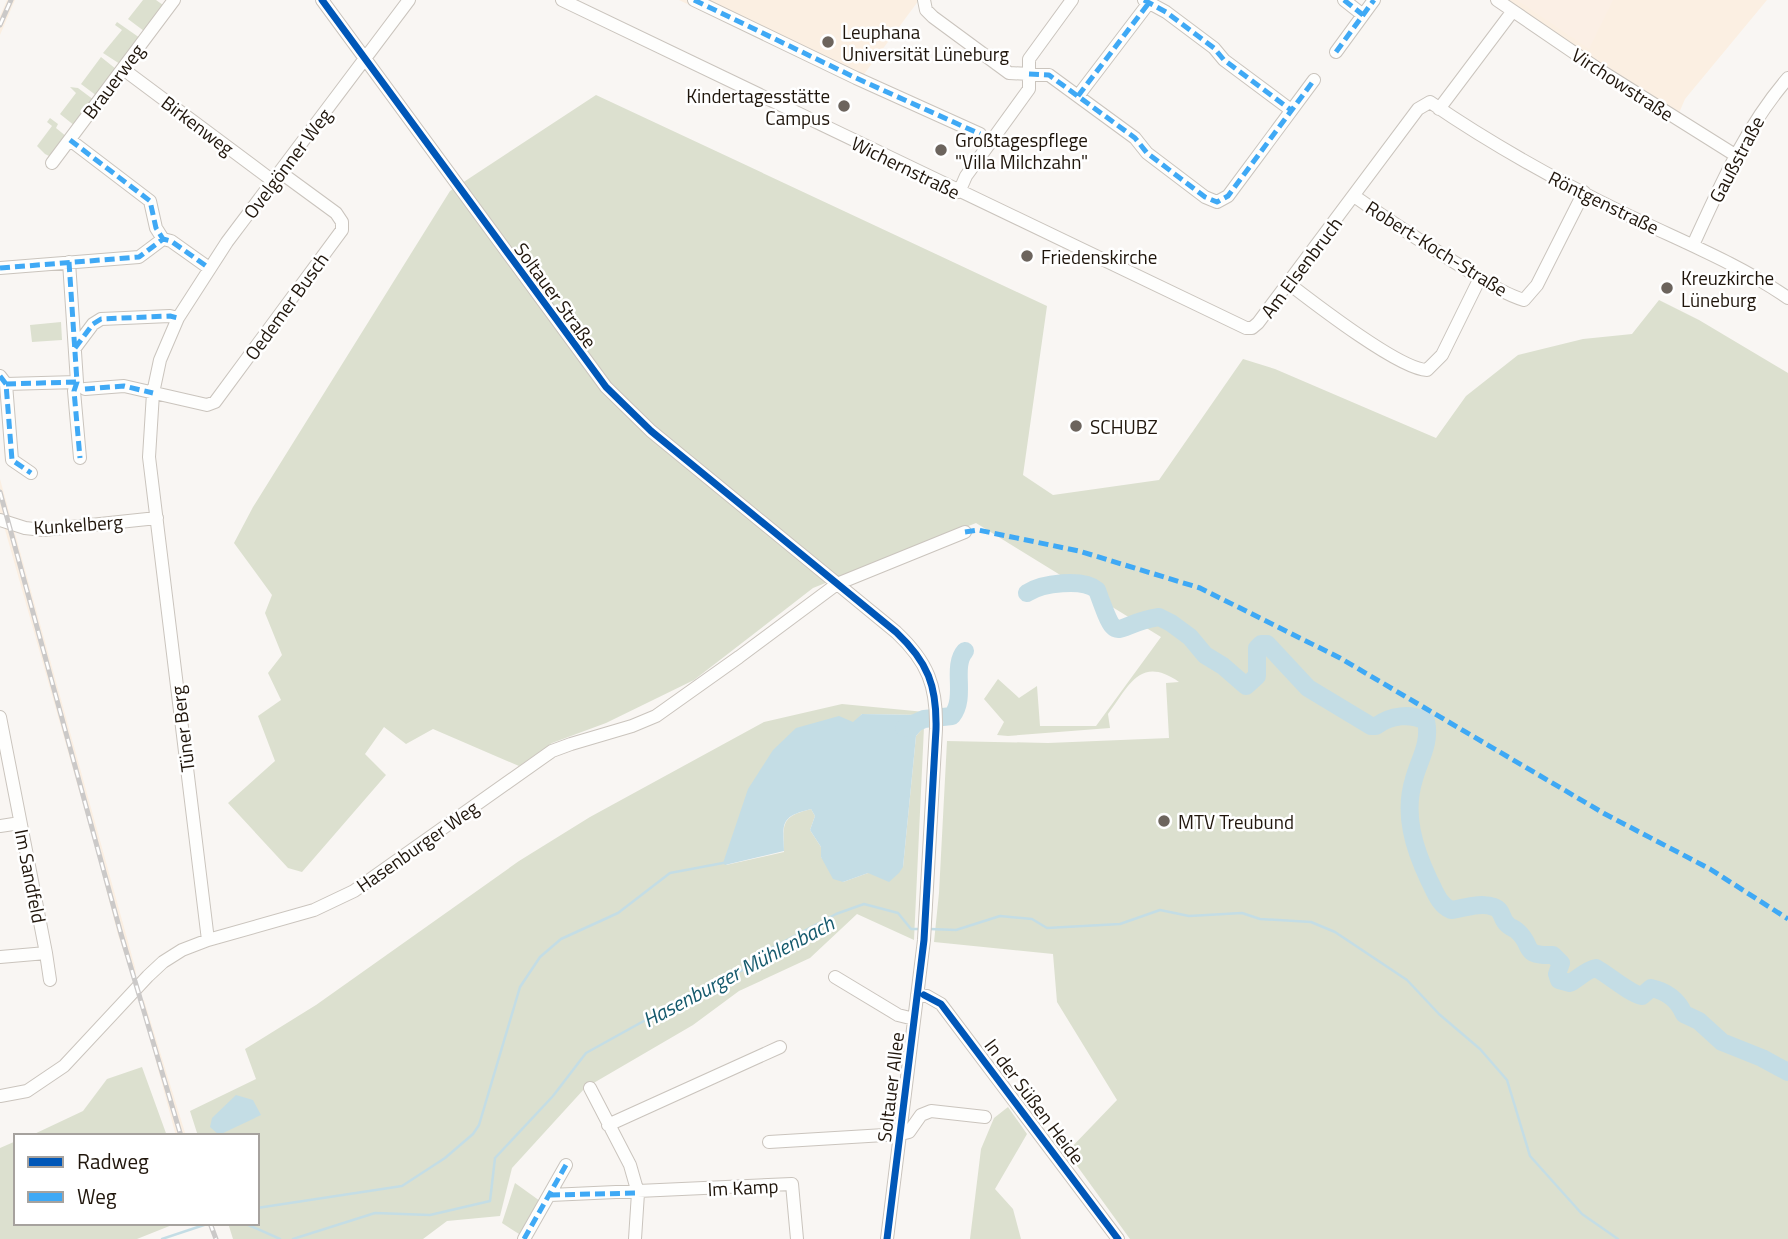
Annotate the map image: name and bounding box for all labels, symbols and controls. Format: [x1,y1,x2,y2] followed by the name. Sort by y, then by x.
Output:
[842,17,1009,68] place label: Leuphana Universität Lüneburg
[820,34,836,50] marker: Leuphana Universität Lüneburg
[75,37,151,125] street label: Brauerweg
[1566,40,1680,128] street label: Virchowstraße
[686,81,830,132] place label: Kindertagesstätte Campus
[155,88,241,162] street label: Birkenweg
[836,98,852,114] marker: Kindertagesstätte Campus
[236,101,338,224] street label: Ovelgönner Weg
[1701,111,1771,207] street label: Gaußstraße
[955,125,1088,176] place label: Großtagespflege "Villa Milchzahn"
[847,128,965,206] street label: Wichernstraße
[933,142,949,158] marker: Großtagespflege "Villa Milchzahn"
[1544,163,1664,241] street label: Röntgenstraße
[1360,193,1514,303] street label: Robert-Koch-Straße
[1253,210,1349,324] street label: Am Elsenbruch
[508,236,604,354] street label: Soltauer Straße
[1041,242,1157,271] place label: Friedenskirche
[237,246,335,366] street label: Oedemer Busch
[1019,248,1035,264] marker: Friedenskirche
[1681,263,1774,314] place label: Kreuzkirche Lüneburg
[1659,280,1675,296] marker: Kreuzkirche Lüneburg
[1090,412,1158,441] place label: SCHUBZ
[1068,418,1084,434] marker: SCHUBZ
[32,506,124,542] street label: Kunkelberg
[162,684,202,774] street label: Tüner Berg
[350,793,484,899] street label: Hasenburger Weg
[1178,807,1294,836] place label: MTV Treubund
[1156,813,1172,829] marker: MTV Treubund
[8,827,54,925] street label: Im Sandfeld
[636,907,840,1035] water label: Hasenburger Mühlenbach
[869,1030,911,1144] street label: Soltauer Allee
[978,1032,1092,1170] street label: In der Süßen Heide
[14,1134,259,1225] legend
[77,1145,149,1177] text: Radweg
[707,1171,779,1203] street label: Im Kamp
[77,1180,117,1212] text: Weg

